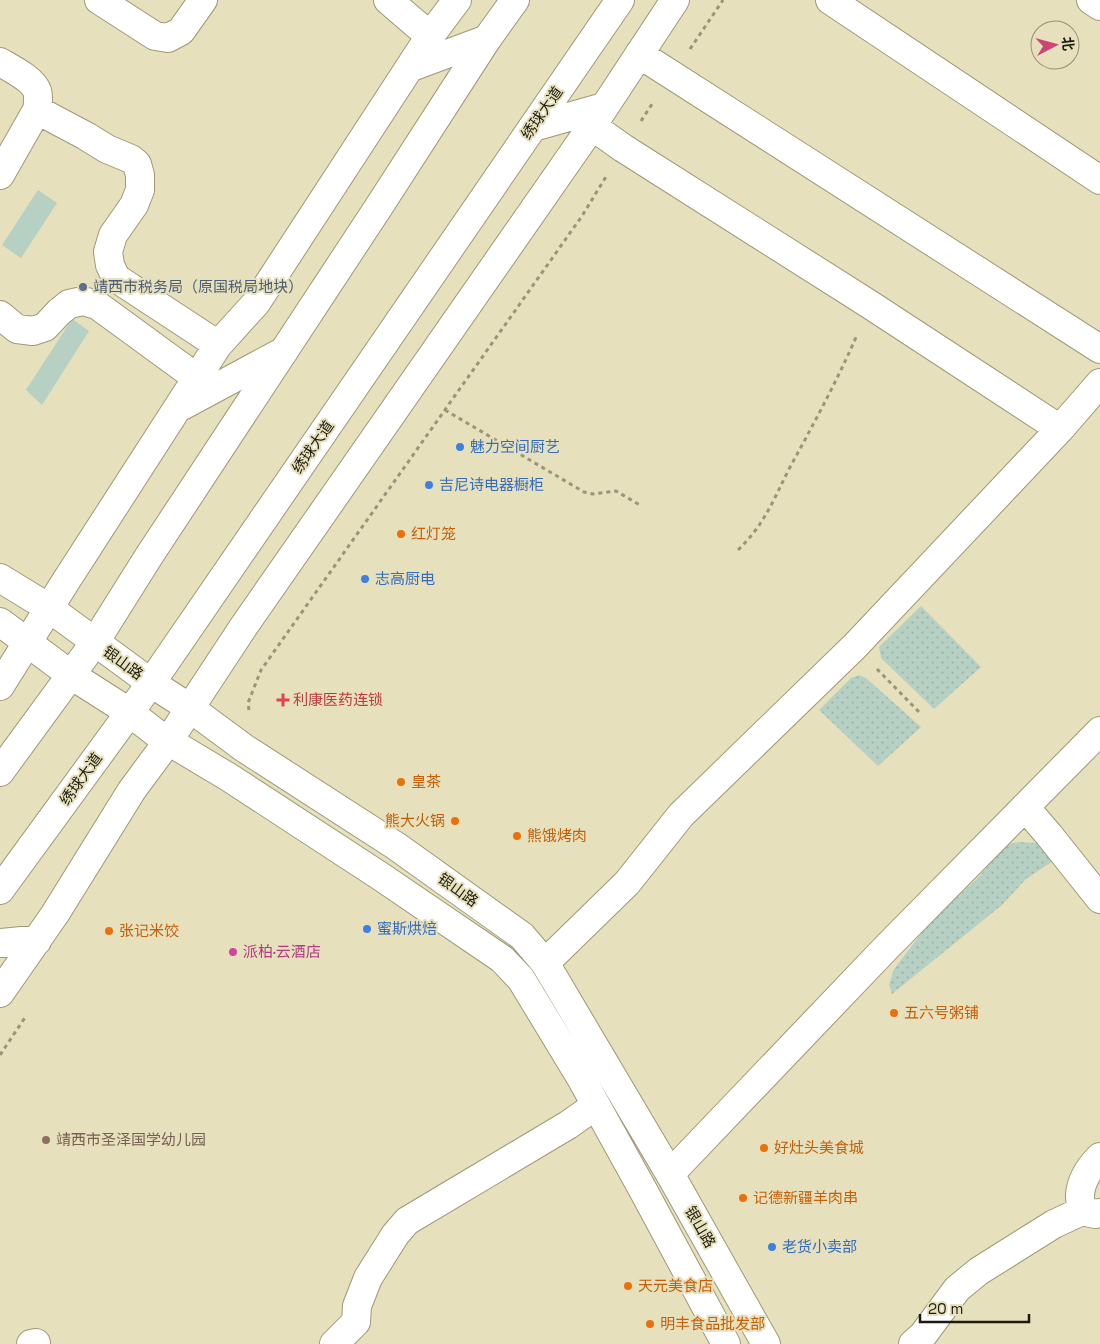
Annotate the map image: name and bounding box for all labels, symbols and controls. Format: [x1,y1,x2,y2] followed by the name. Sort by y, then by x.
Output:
[1030,20,1080,70] north arrow
[1058,36,1078,52] text: 北
[517,83,567,143] street label: 绣球大道
[93,277,303,296] place label: 靖西市税务局（原国税局地块）
[77,281,89,293] marker: 靖西市税务局（原国税局地块）
[288,417,338,477] street label: 绣球大道
[470,437,560,456] place label: 魅力空间厨艺
[454,441,466,453] marker: 魅力空间厨艺
[439,475,544,494] place label: 吉尼诗电器橱柜
[423,479,435,491] marker: 吉尼诗电器橱柜
[411,524,456,543] place label: 红灯笼
[395,528,407,540] marker: 红灯笼
[375,569,435,588] place label: 志高厨电
[359,573,371,585] marker: 志高厨电
[100,642,147,684] street label: 银山路
[293,690,383,709] place label: 利康医药连锁
[277,694,289,706] marker: 利康医药连锁
[55,749,106,809] street label: 绣球大道
[411,772,441,791] place label: 皇茶
[395,776,407,788] marker: 皇茶
[385,811,445,830] place label: 熊大火锅
[449,815,461,827] marker: 熊大火锅
[527,826,587,845] place label: 熊饿烤肉
[511,830,523,842] marker: 熊饿烤肉
[435,869,482,911] street label: 银山路
[377,919,437,938] place label: 蜜斯烘焙
[119,921,179,940] place label: 张记米饺
[361,923,373,935] marker: 蜜斯烘焙
[103,925,115,937] marker: 张记米饺
[243,942,321,961] place label: 派柏·云酒店
[227,946,239,958] marker: 派柏·云酒店
[904,1003,979,1022] place label: 五六号粥铺
[888,1007,900,1019] marker: 五六号粥铺
[56,1130,206,1149] place label: 靖西市圣泽国学幼儿园
[40,1134,52,1146] marker: 靖西市圣泽国学幼儿园
[774,1138,864,1157] place label: 好灶头美食城
[758,1142,770,1154] marker: 好灶头美食城
[753,1188,858,1207] place label: 记德新疆羊肉串
[737,1192,749,1204] marker: 记德新疆羊肉串
[681,1203,720,1251] street label: 银山路
[782,1237,857,1256] place label: 老货小卖部
[766,1241,778,1253] marker: 老货小卖部
[638,1276,713,1295] place label: 天元美食店
[622,1280,634,1292] marker: 天元美食店
[920,1292,1029,1324] scale bar
[928,1299,963,1318] text: 20 m
[660,1314,765,1333] place label: 明丰食品批发部
[644,1318,656,1330] marker: 明丰食品批发部

